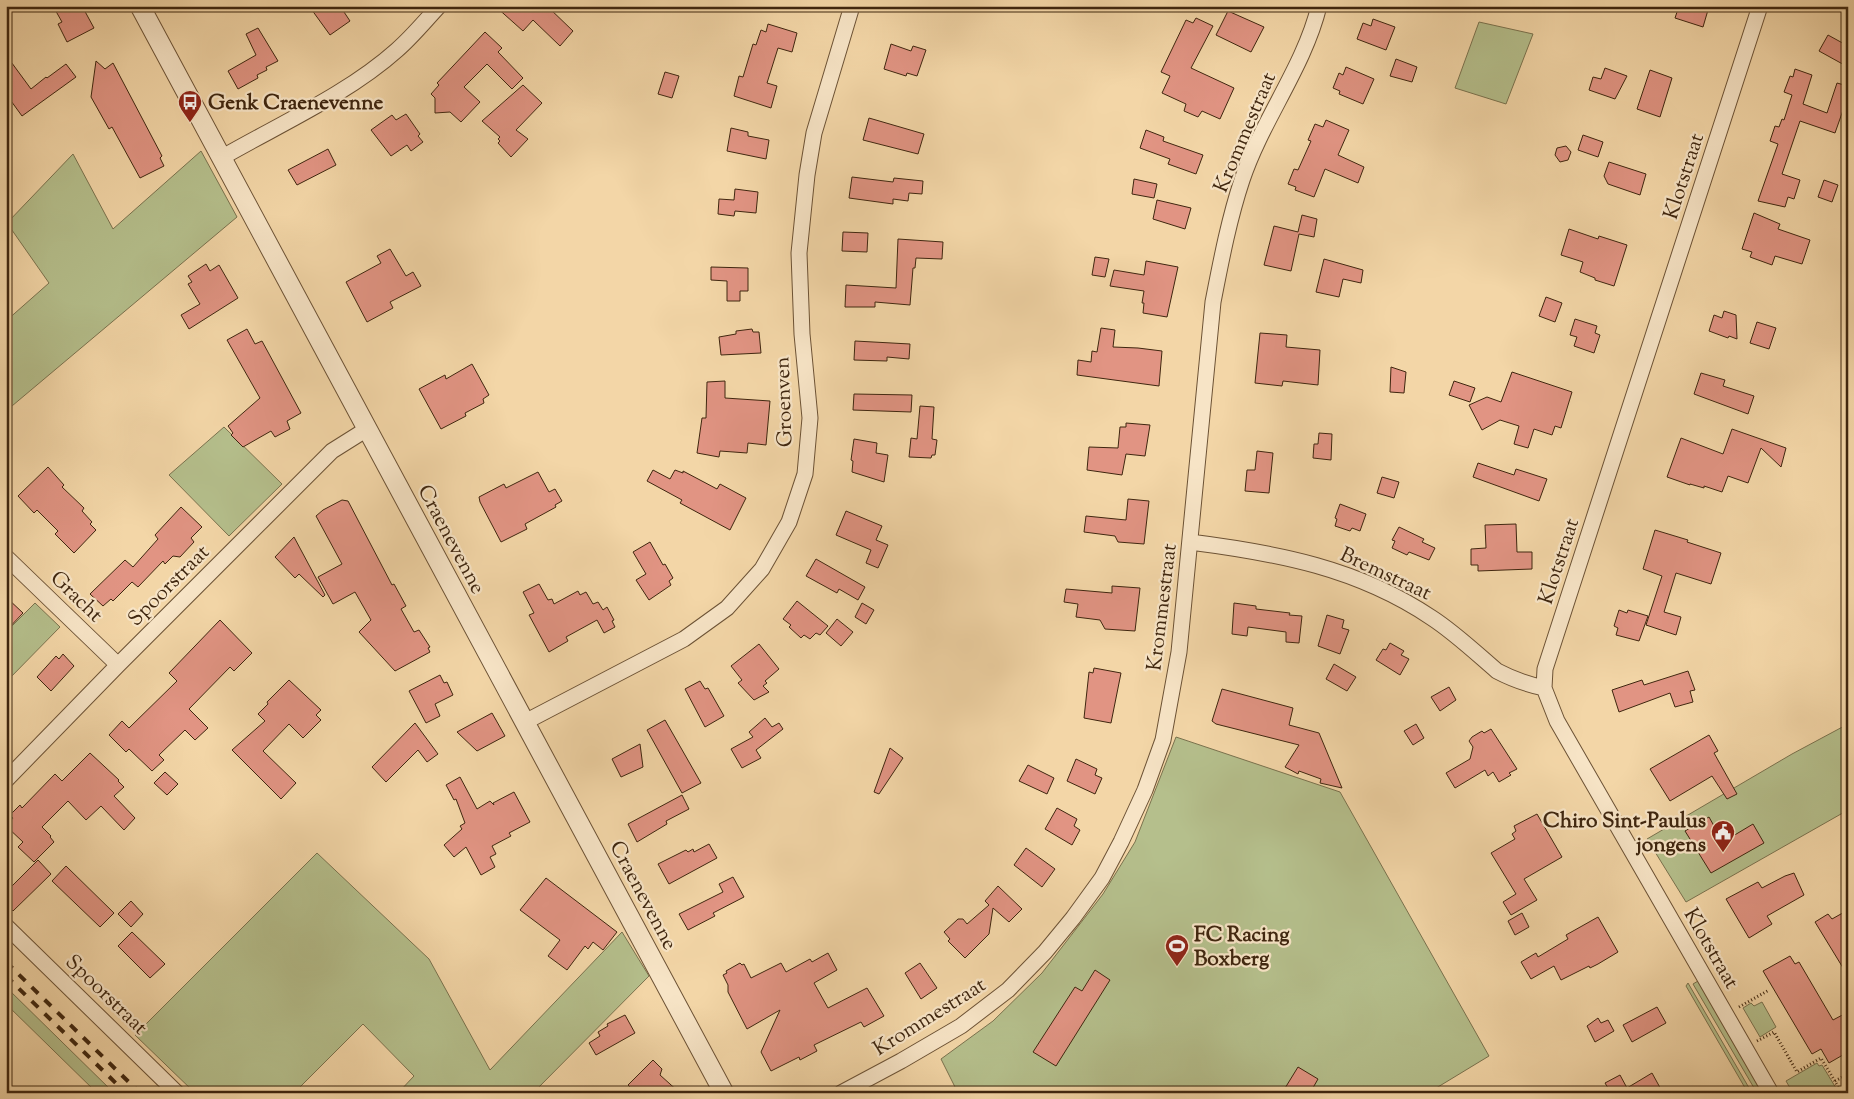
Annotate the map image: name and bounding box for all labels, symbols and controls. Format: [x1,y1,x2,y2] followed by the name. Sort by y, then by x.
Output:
[1207,68,1285,198] street label: Krommestraat
[177,89,203,123] bus stop icon: Genk Craenevenne
[208,89,383,119] place label: Genk Craenevenne
[1657,130,1713,224] street label: Klotstraat
[768,356,802,448] street label: Groenven
[409,480,492,600] street label: Craenevenne
[1532,515,1588,609] street label: Klotstraat
[122,539,217,634] street label: Spoorstraat
[1334,541,1436,609] street label: Bremstraat
[1140,542,1186,673] street label: Krommestraat
[42,565,109,630] street label: Gracht
[1543,807,1706,861] place label: Chiro Sint-Paulus jongens
[1710,819,1736,853] public building icon: Chiro Sint-Paulus jongens
[601,836,684,956] street label: Craenevenne
[1675,903,1746,995] street label: Klotstraat
[1194,921,1290,975] place label: FC Racing Boxberg
[1164,933,1190,967] sports icon: FC Racing Boxberg
[58,948,154,1043] street label: Spoorstraat
[868,971,992,1064] street label: Krommestraat

